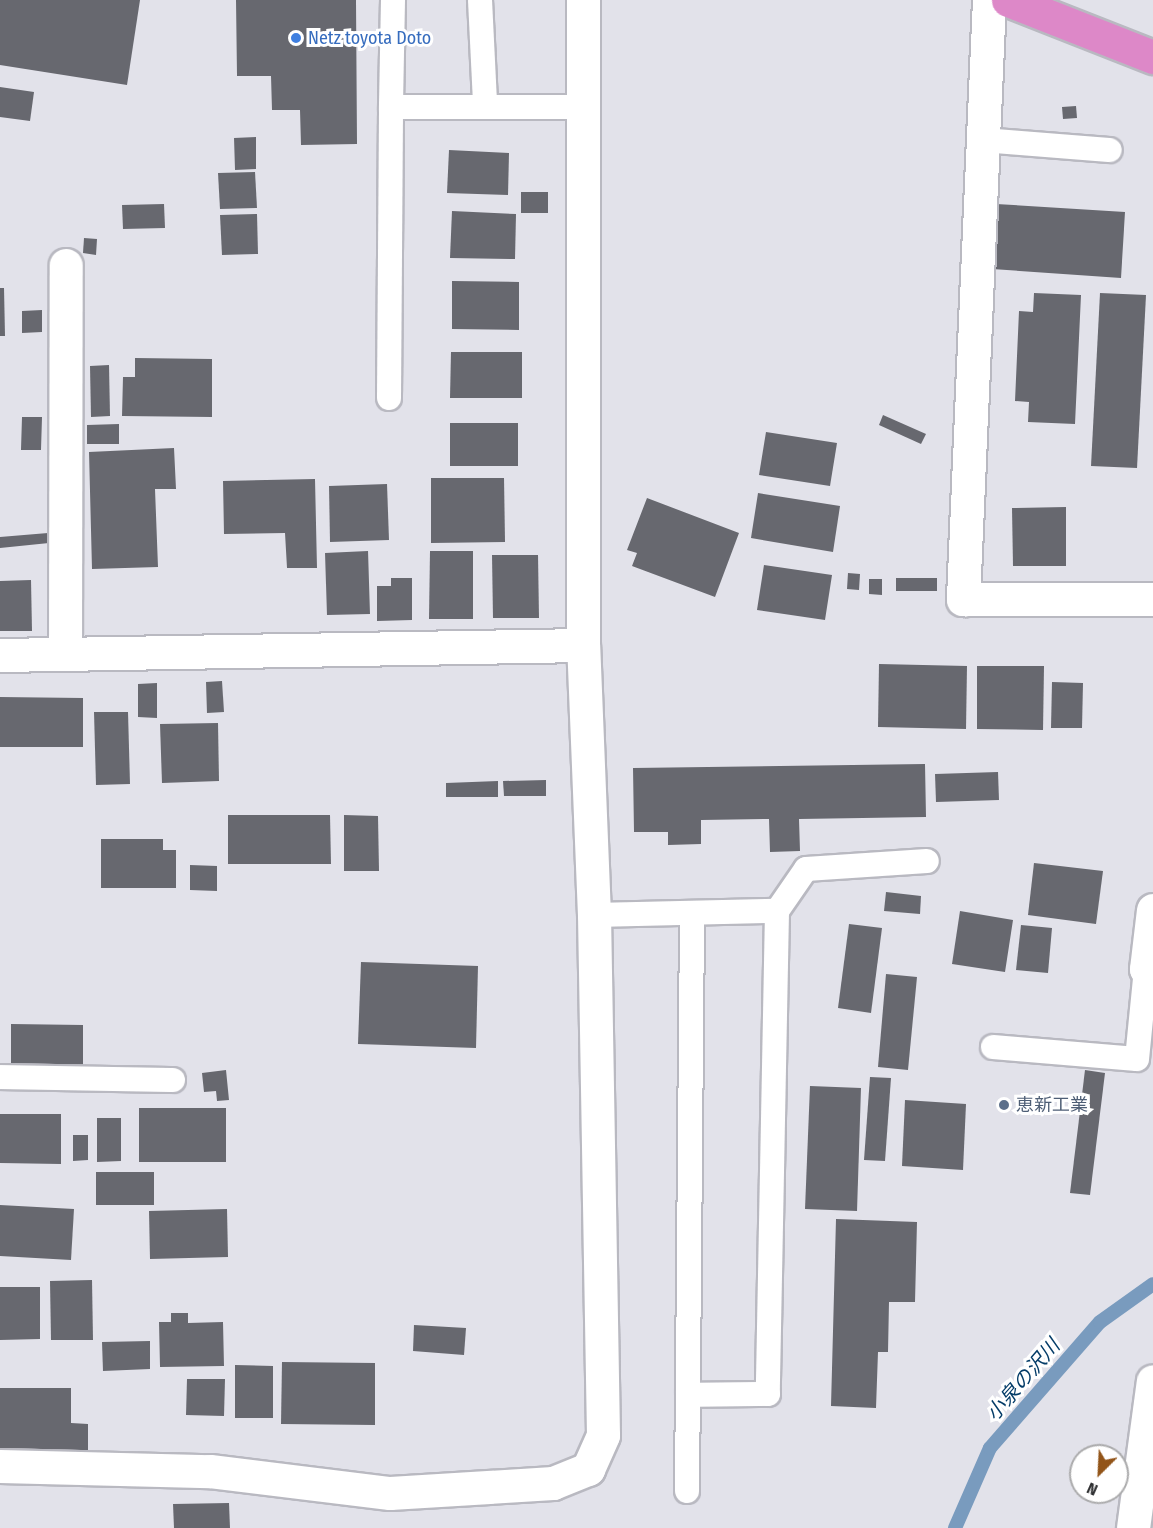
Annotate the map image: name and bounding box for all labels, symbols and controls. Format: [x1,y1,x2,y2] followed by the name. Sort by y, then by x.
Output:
[308,27,431,49] place label: Netz toyota Doto
[289,31,303,45] marker: Netz toyota Doto
[1016,1094,1088,1116] place label: 恵新工業
[997,1098,1011,1112] marker: 恵新工業
[981,1334,1065,1426] water label: 小泉の沢川
[1069,1444,1129,1504] north arrow
[1084,1478,1101,1500] text: N

